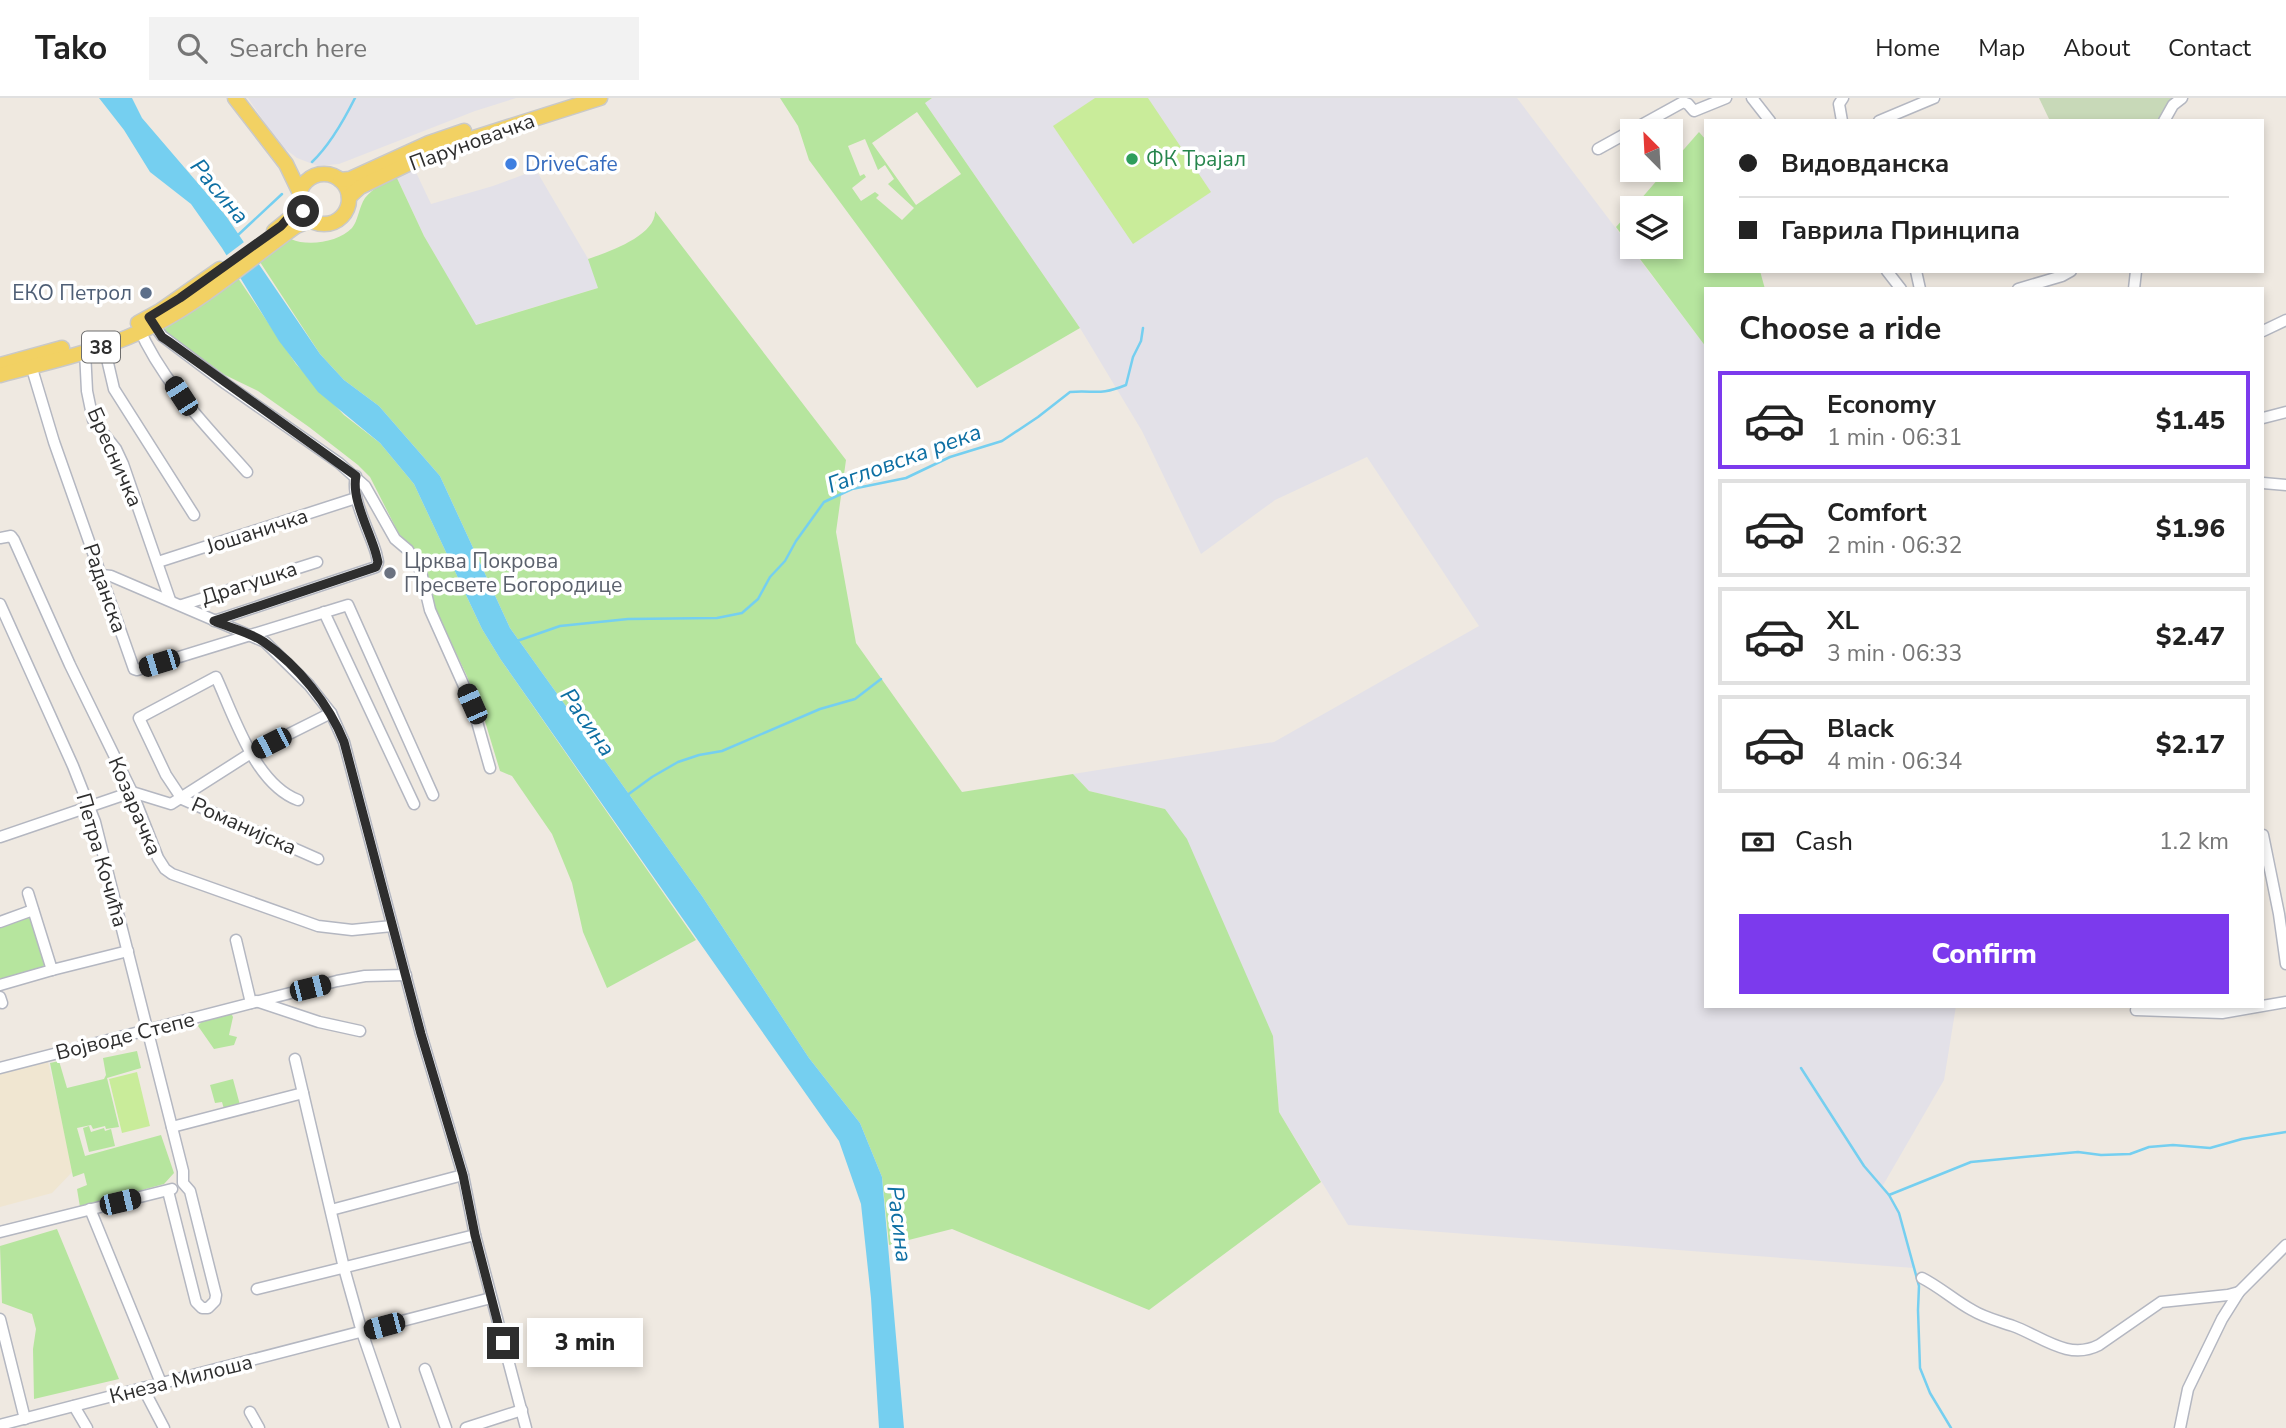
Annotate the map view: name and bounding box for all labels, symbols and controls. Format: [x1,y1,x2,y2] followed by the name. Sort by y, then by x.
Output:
[149,17,639,80] search box
[35,26,107,71] text: Tako
[173,29,211,67] icon: search
[229,31,367,66] text: Search here
[1875,32,1940,64] text: Home
[1978,32,2025,64] text: Map
[2063,32,2130,64] text: About
[2168,32,2251,64] text: Contact
[405,106,539,178] street label: Паруновачка
[1620,119,1684,182] north arrow
[1620,119,1683,259] map controls
[1146,145,1246,173] place label: ФК Трајал
[1781,146,1949,181] text: Видовданска
[525,150,618,178] place label: DriveCafe
[1124,151,1140,167] marker: ФК Трајал
[183,152,256,231] water label: Расина
[503,156,519,172] marker: DriveCafe
[287,195,319,227] route start
[1620,196,1683,259] button: layers
[1781,213,2020,248] text: Гаврила Принципа
[12,279,132,307] place label: ЕКО Петрол
[138,285,154,301] marker: ЕКО Петрол
[1739,307,1941,350] text: Choose a ride
[82,331,120,362] road number: 38
[161,373,202,419] car
[1827,387,1936,422] text: Economy
[1743,389,1806,452] icon: car
[81,403,149,511] street label: Бресничка
[2156,403,2225,438] text: $1.45
[823,416,986,501] water label: Гагловска река
[1827,422,1962,453] text: 1 min · 06:31
[1827,495,1927,530] text: Comfort
[1743,497,1806,560] icon: car
[202,501,311,561] street label: Јошаничка
[2156,511,2225,546] text: $1.96
[1827,530,1962,561] text: 2 min · 06:32
[77,540,133,636] street label: Раданска
[404,547,622,599] place label: Црква Покрова Пресвете Богородице
[197,554,301,612] street label: Драгушка
[382,565,398,581] marker: Црква Покрова Пресвете Богородице
[1827,603,1859,638] text: XL
[1743,605,1806,668] icon: car
[2156,619,2225,654] text: $2.47
[1827,638,1962,669] text: 3 min · 06:33
[136,647,183,679] car
[454,681,491,727] car
[553,682,622,763] water label: Расина
[1827,711,1894,746] text: Black
[1743,713,1806,776] icon: car
[248,724,295,762] car
[2156,727,2225,762] text: $2.17
[1827,746,1962,777] text: 4 min · 06:34
[102,752,168,860] street label: Козарачка
[69,790,135,930] street label: Петра Кочића
[187,790,301,862] street label: Романијска
[1739,823,1777,861] icon: cash
[1795,824,1853,859] text: Cash
[2159,826,2229,857] text: 1.2 km
[1739,914,2229,994] button: Confirm
[288,973,333,1003] car
[53,1005,197,1067] street label: Војводе Степе
[879,1184,920,1264] water label: Расина
[98,1187,143,1217] car
[361,1310,408,1342] car
[528,1318,643,1368] callout: 3 min
[487,1327,519,1359] route end
[555,1327,615,1358] text: 3 min
[106,1348,256,1410] street label: Кнеза Милоша

